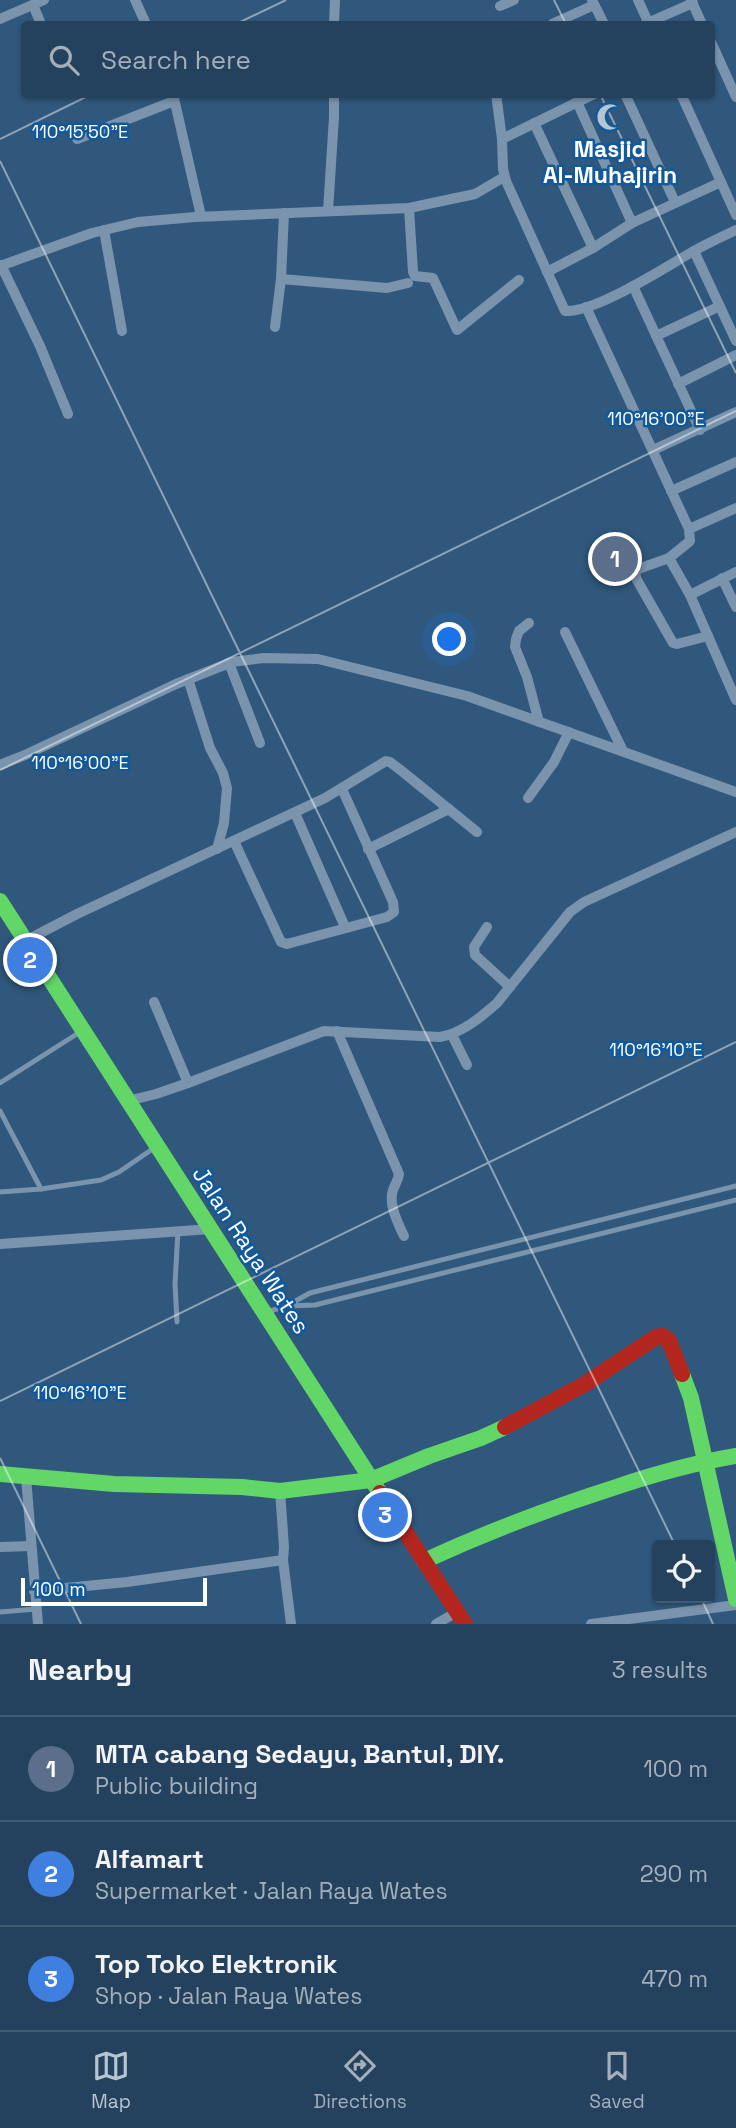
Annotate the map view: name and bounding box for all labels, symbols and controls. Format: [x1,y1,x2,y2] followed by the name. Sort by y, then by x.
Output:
[21,21,715,98] search box
[45,41,83,79] icon: search
[101,43,251,77] text: Search here
[595,102,625,132] mosque icon: Masjid Al-Muhajirin
[32,120,128,143] text: 110°15'50"E
[543,134,677,190] place label: Masjid Al-Muhajirin
[607,407,705,430] text: 110°16'00"E
[592,533,638,585] pin: 1
[432,622,466,656] your location
[31,751,129,774] text: 110°16'00"E
[7,934,53,986] pin: 2
[609,1038,703,1061] text: 110°16'10"E
[186,1160,316,1340] street label: Jalan Raya Wates
[33,1381,127,1404] text: 110°16'10"E
[362,1489,408,1541] pin: 3
[652,1540,715,1603] map controls
[652,1540,715,1603] button: locate
[21,1575,206,1607] scale bar
[32,1577,86,1602] text: 100 m
[28,1650,132,1689] text: Nearby
[612,1655,708,1685] text: 3 results
[95,1737,504,1771] text: MTA cabang Sedayu, Bantul, DIY.
[46,1754,56,1784] text: 1
[643,1754,708,1784] text: 100 m
[95,1771,258,1801] text: Public building
[95,1842,204,1876] text: Alfamart
[44,1859,58,1889] text: 2
[640,1859,708,1889] text: 290 m
[95,1876,448,1906] text: Supermarket · Jalan Raya Wates
[95,1947,338,1981] text: Top Toko Elektronik
[44,1964,58,1994] text: 3
[641,1964,708,1994] text: 470 m
[95,1981,362,2011] text: Shop · Jalan Raya Wates
[91,2047,131,2114] tab: Map
[314,2047,407,2114] tab: Directions
[589,2047,645,2114] tab: Saved

